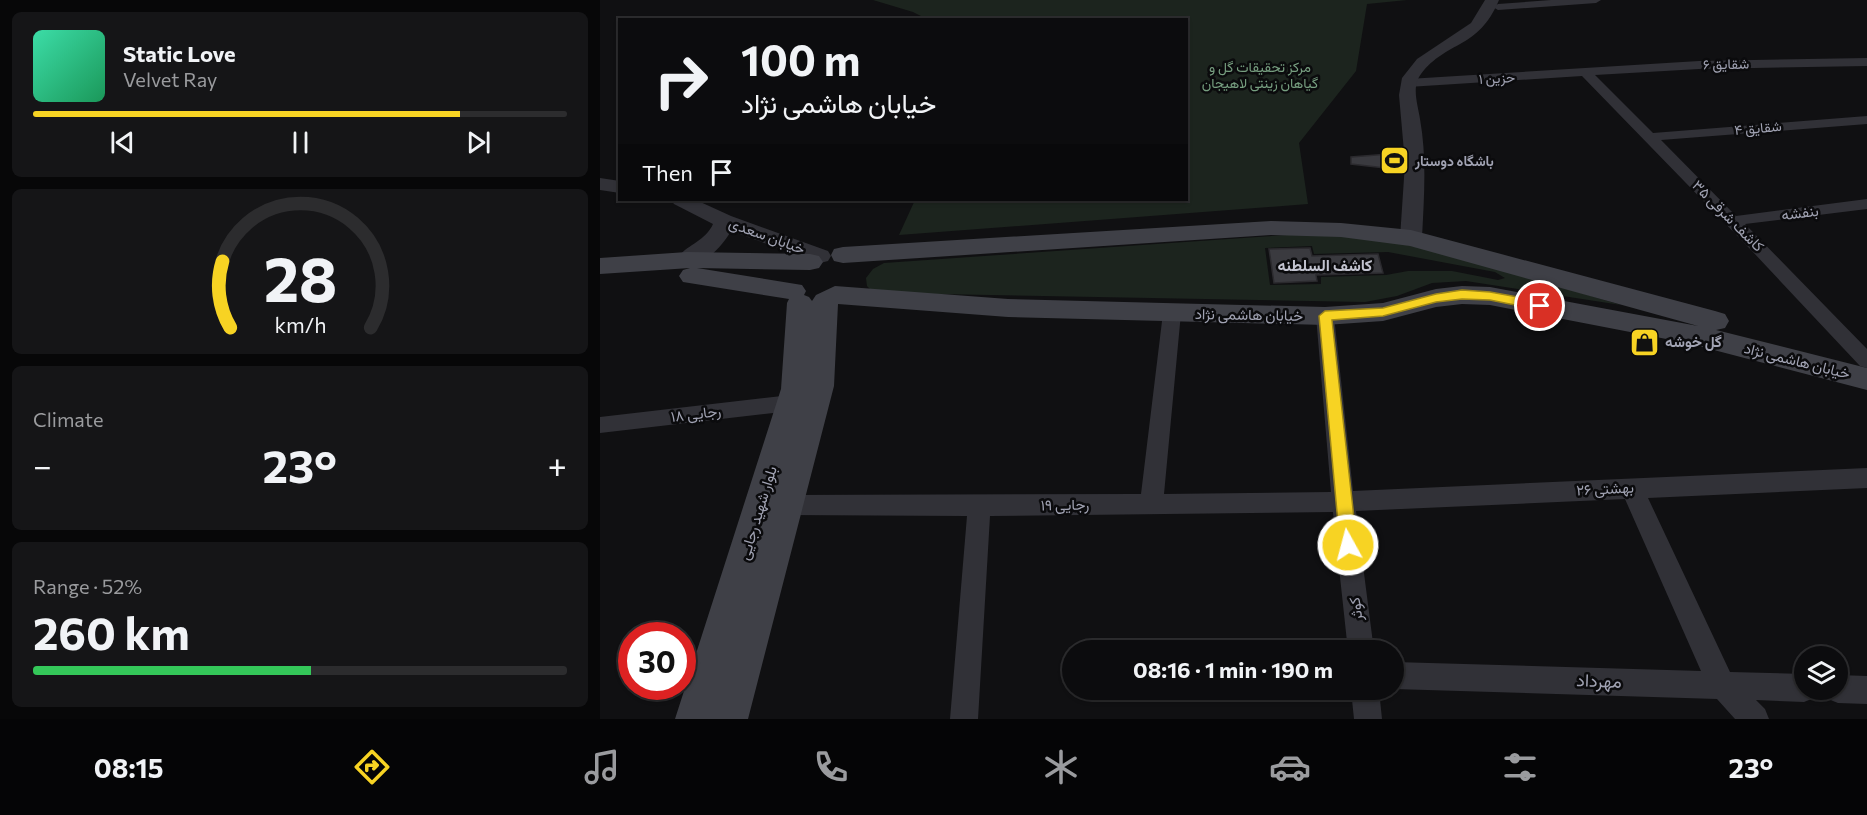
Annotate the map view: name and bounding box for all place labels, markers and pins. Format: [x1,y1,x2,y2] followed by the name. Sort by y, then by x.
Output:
[1378,145,1410,177] sports icon: باشگاه دوستار
[1414,152,1494,170] place label: باشگاه دوستار
[1514,280,1565,331] pin
[1628,326,1660,358] shop icon: گل خوشه
[1665,332,1722,351] place label: گل خوشه

